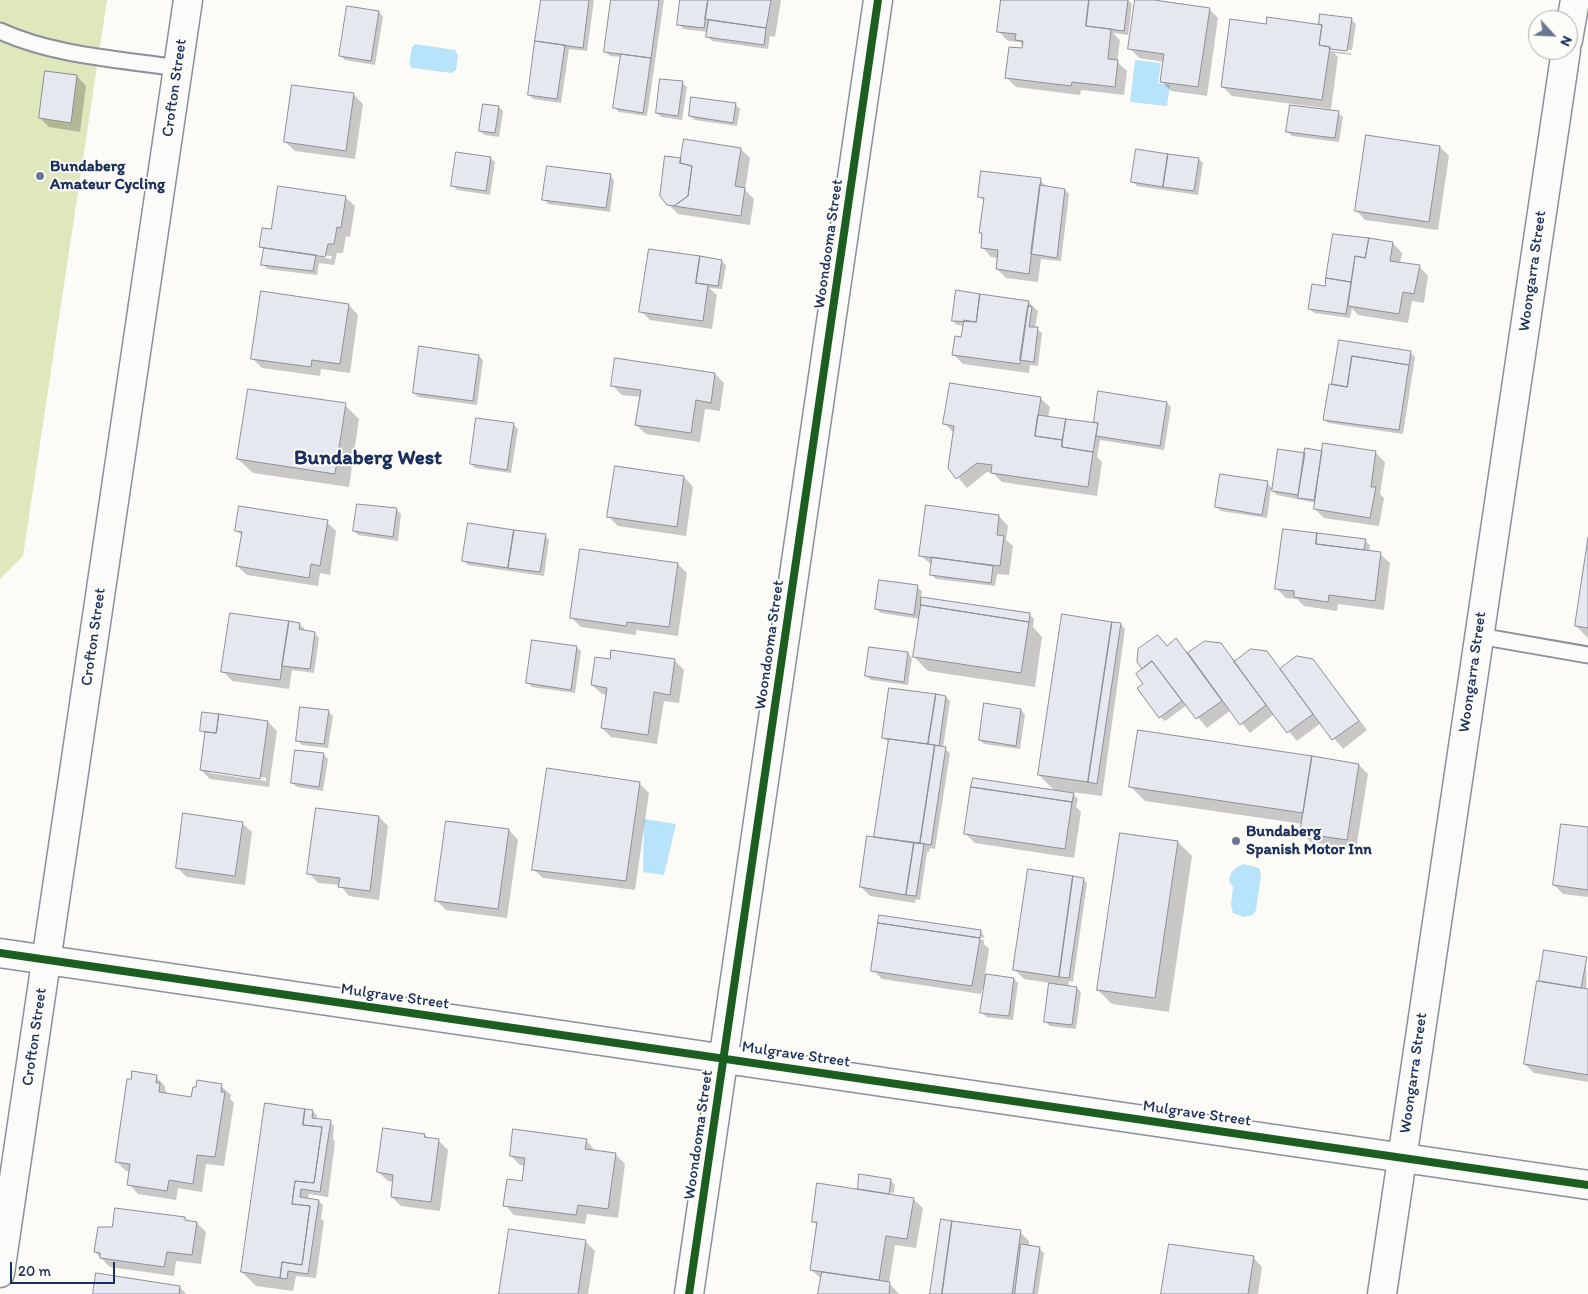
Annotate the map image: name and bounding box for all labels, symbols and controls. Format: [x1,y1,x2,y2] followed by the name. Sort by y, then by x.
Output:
[1528,10,1578,60] north arrow
[1556,33,1576,49] text: N
[159,38,191,138] street label: Crofton Street
[50,157,165,195] place label: Bundaberg Amateur Cycling
[34,170,46,182] marker: Bundaberg Amateur Cycling
[810,178,848,310] street label: Woondooma Street
[1515,209,1551,333] street label: Woongarra Street
[294,446,442,472] district label: Bundaberg West
[751,579,789,711] street label: Woondooma Street
[78,587,110,687] street label: Crofton Street
[1455,610,1491,734] street label: Woongarra Street
[1246,822,1372,860] place label: Bundaberg Spanish Motor Inn
[1230,835,1242,847] marker: Bundaberg Spanish Motor Inn
[340,980,450,1014] street label: Mulgrave Street
[19,987,51,1087] street label: Crofton Street
[1396,1011,1432,1135] street label: Woongarra Street
[741,1038,851,1072] street label: Mulgrave Street
[680,1069,718,1201] street label: Woondooma Street
[1142,1097,1252,1131] street label: Mulgrave Street
[12,1252,118,1284] scale bar
[18,1262,51,1280] text: 20 m

